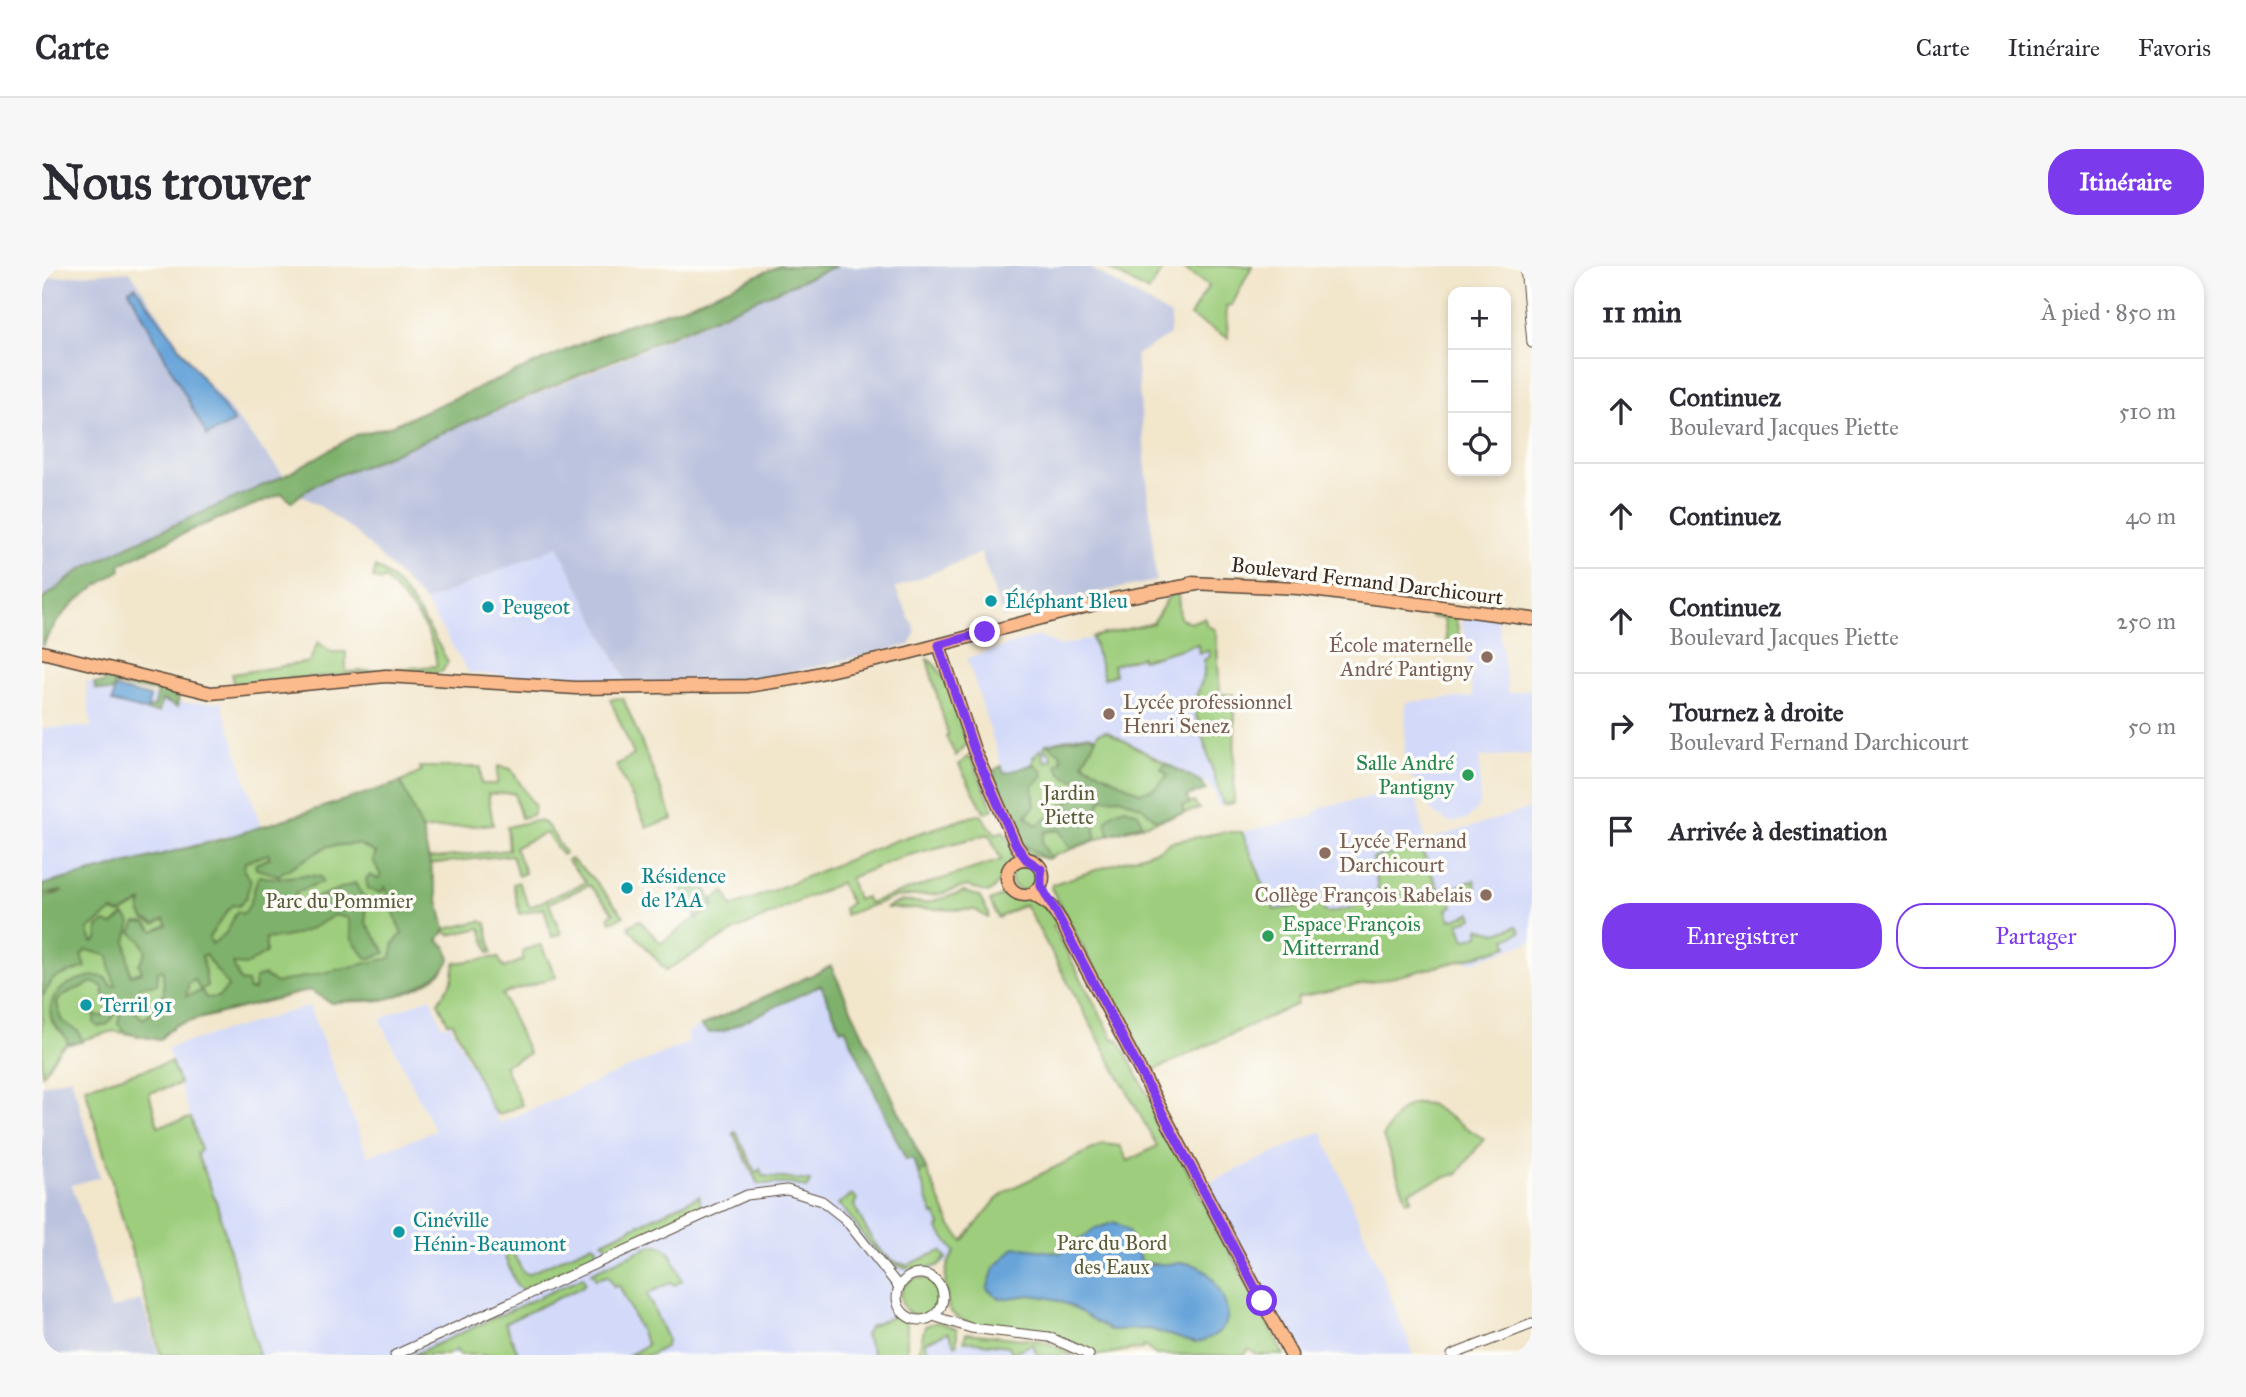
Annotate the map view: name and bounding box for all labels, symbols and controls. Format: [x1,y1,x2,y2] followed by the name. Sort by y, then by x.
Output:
[35,28,109,68] text: Carte
[1916,33,1970,63] text: Carte
[2008,33,2100,63] text: Itinéraire
[2138,33,2211,63] text: Favoris
[2048,149,2204,215] button: Itinéraire
[42,153,310,212] text: Nous trouver
[1448,287,1511,476] map controls
[1448,287,1511,350] button: +
[1602,294,1682,330] text: 11 min
[2041,298,2176,326] text: À pied · 850 m
[1448,350,1511,413] button: −
[1669,381,1781,413] text: Continuez
[1602,392,1640,430] icon: ahead
[2119,397,2176,425] text: 510 m
[1448,413,1511,476] button: locate
[1669,413,1899,441] text: Boulevard Jacques Piette
[1602,497,1640,535] icon: ahead
[1669,500,1781,532] text: Continuez
[2126,502,2176,530] text: 40 m
[1229,551,1505,611] street label: Boulevard Fernand Darchicourt
[1005,587,1128,614] place label: Éléphant Bleu
[1669,591,1781,623] text: Continuez
[983,593,999,609] marker: Éléphant Bleu
[502,594,571,620] place label: Peugeot
[480,599,496,615] marker: Peugeot
[1602,602,1640,640] icon: ahead
[2116,607,2176,635] text: 250 m
[969,616,1000,647] route end
[1669,623,1899,651] text: Boulevard Jacques Piette
[1329,631,1474,682] place label: École maternelle André Pantigny
[1479,649,1495,665] marker: École maternelle André Pantigny
[1123,689,1293,739] place label: Lycée professionnel Henri Senez
[1669,696,1844,728] text: Tournez à droite
[1101,706,1117,722] marker: Lycée professionnel Henri Senez
[1602,707,1640,745] icon: right
[2128,712,2176,740] text: 50 m
[1669,728,1969,756] text: Boulevard Fernand Darchicourt
[1356,750,1455,800] place label: Salle André Pantigny
[1460,767,1476,783] marker: Salle André Pantigny
[1041,780,1095,830] park label: Jardin Piette
[1602,812,1640,850] icon: arrive
[1669,815,1887,847] text: Arrivée à destination
[1339,828,1467,878] place label: Lycée Fernand Darchicourt
[1317,845,1333,861] marker: Lycée Fernand Darchicourt
[641,863,726,913] place label: Résidence de l'AA
[619,880,635,896] marker: Résidence de l'AA
[1254,882,1472,908] place label: Collège François Rabelais
[1478,887,1494,903] marker: Collège François Rabelais
[265,888,413,914] park label: Parc du Pommier
[1602,903,1882,969] button: Enregistrer
[1896,903,2176,969] button: Partager
[1282,911,1421,961] place label: Espace François Mitterrand
[1260,928,1276,944] marker: Espace François Mitterrand
[100,992,173,1018] place label: Terril 91
[78,997,94,1013] marker: Terril 91
[413,1207,567,1257] place label: Cinéville Hénin-Beaumont
[391,1224,407,1240] marker: Cinéville Hénin-Beaumont
[1057,1230,1168,1280] park label: Parc du Bord des Eaux
[1246,1285,1277,1316] route start

